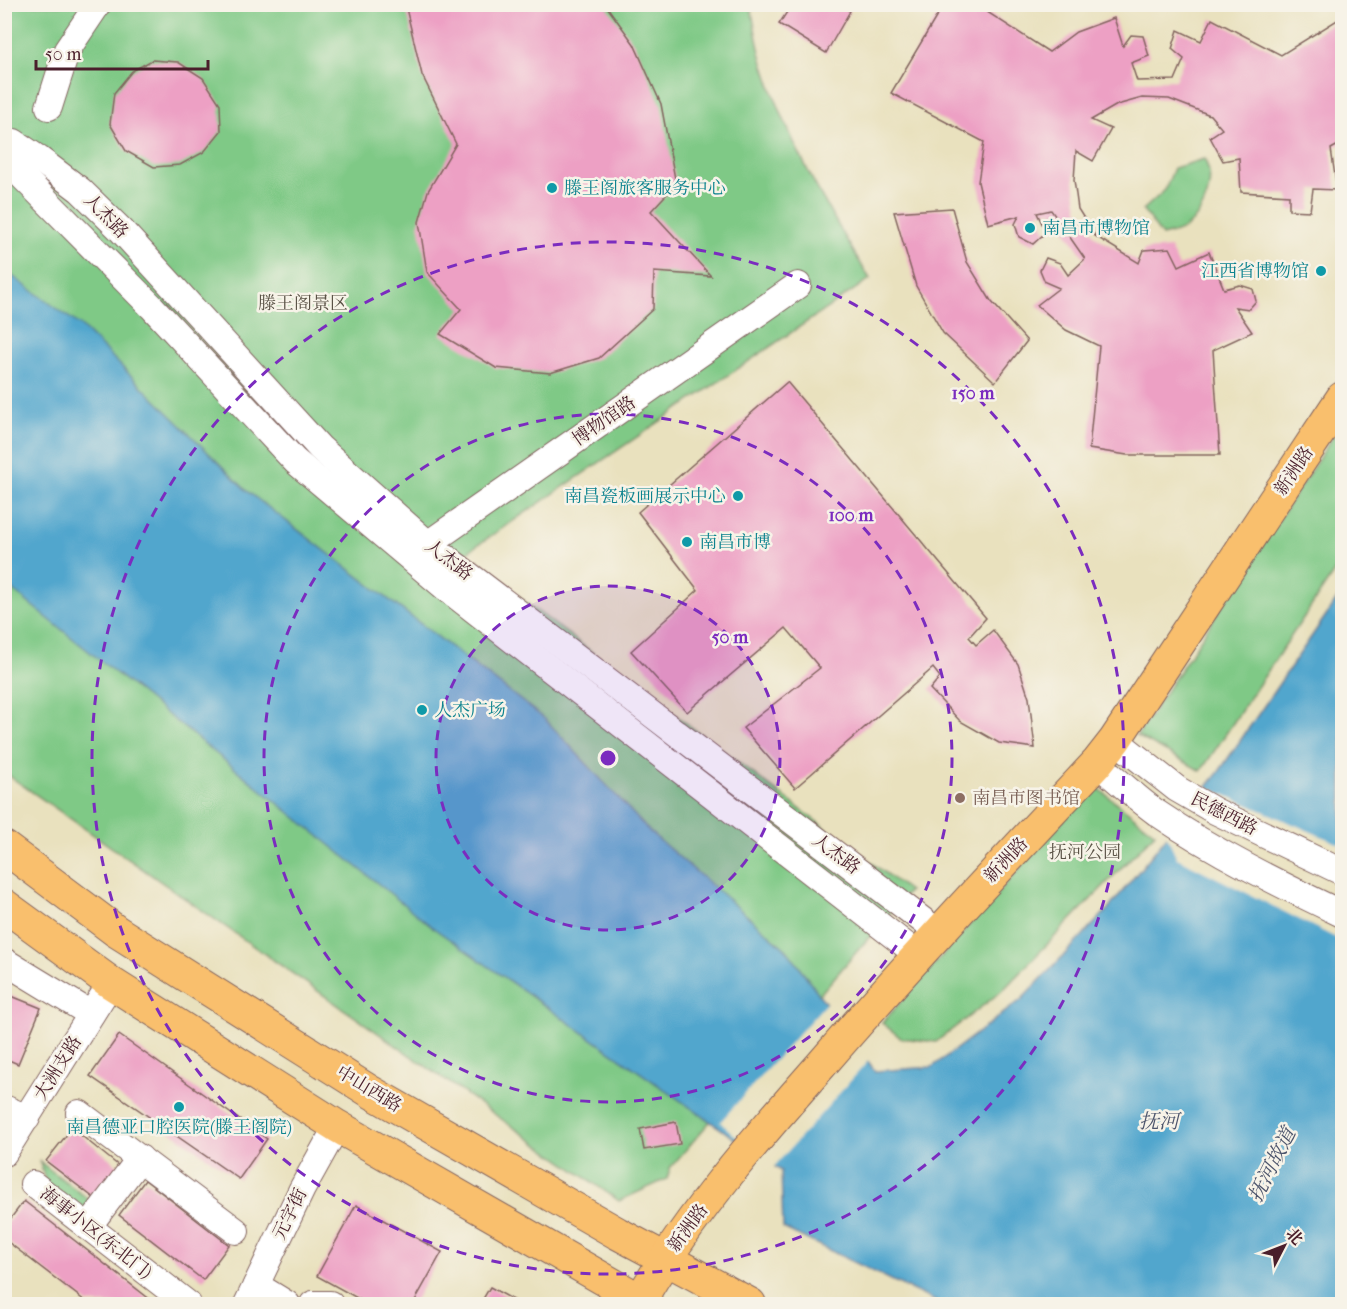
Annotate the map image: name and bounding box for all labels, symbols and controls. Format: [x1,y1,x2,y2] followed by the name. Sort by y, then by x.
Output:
[36,33,208,71] scale bar
[45,44,82,65] text: 50 m
[564,178,726,199] place label: 滕王阁旅客服务中心
[545,181,559,195] marker: 滕王阁旅客服务中心
[80,189,132,243] street label: 人杰路
[1042,218,1150,239] place label: 南昌市博物馆
[1023,221,1037,235] marker: 南昌市博物馆
[1201,261,1309,282] place label: 江西省博物馆
[1314,264,1328,278] marker: 江西省博物馆
[258,293,348,314] park label: 滕王阁景区
[952,383,995,404] text: 150 m
[568,392,640,450] street label: 博物馆路
[1270,443,1318,499] street label: 新洲路
[564,486,726,507] place label: 南昌瓷板画展示中心
[731,489,745,503] marker: 南昌瓷板画展示中心
[828,505,875,526] text: 100 m
[699,532,771,553] place label: 南昌市博
[421,535,477,585] street label: 人杰路
[680,535,694,549] marker: 南昌市博
[712,627,749,648] text: 50 m
[434,700,506,721] place label: 人杰广场
[415,703,429,717] marker: 人杰广场
[598,748,618,768] centre of rings
[972,788,1080,809] place label: 南昌市图书馆
[1187,788,1261,840] street label: 民德西路
[953,791,967,805] marker: 南昌市图书馆
[808,829,864,879] street label: 人杰路
[980,833,1032,887] street label: 新洲路
[1049,842,1121,863] park label: 抚河公园
[30,1032,86,1104] street label: 大洲支路
[333,1061,405,1117] street label: 中山西路
[172,1100,186,1114] marker: 南昌德亚口腔医院(滕王阁院)
[1139,1110,1182,1133] water label: 抚河
[66,1117,292,1138] place label: 南昌德亚口腔医院(滕王阁院)
[1244,1121,1302,1206] water label: 抚河故道
[36,1183,156,1283] street label: 海事小区(东北门)
[269,1185,311,1243] street label: 元字街
[664,1200,712,1256] street label: 新洲路
[1254,1216,1314,1276] north arrow
[1282,1224,1307,1249] text: 北

